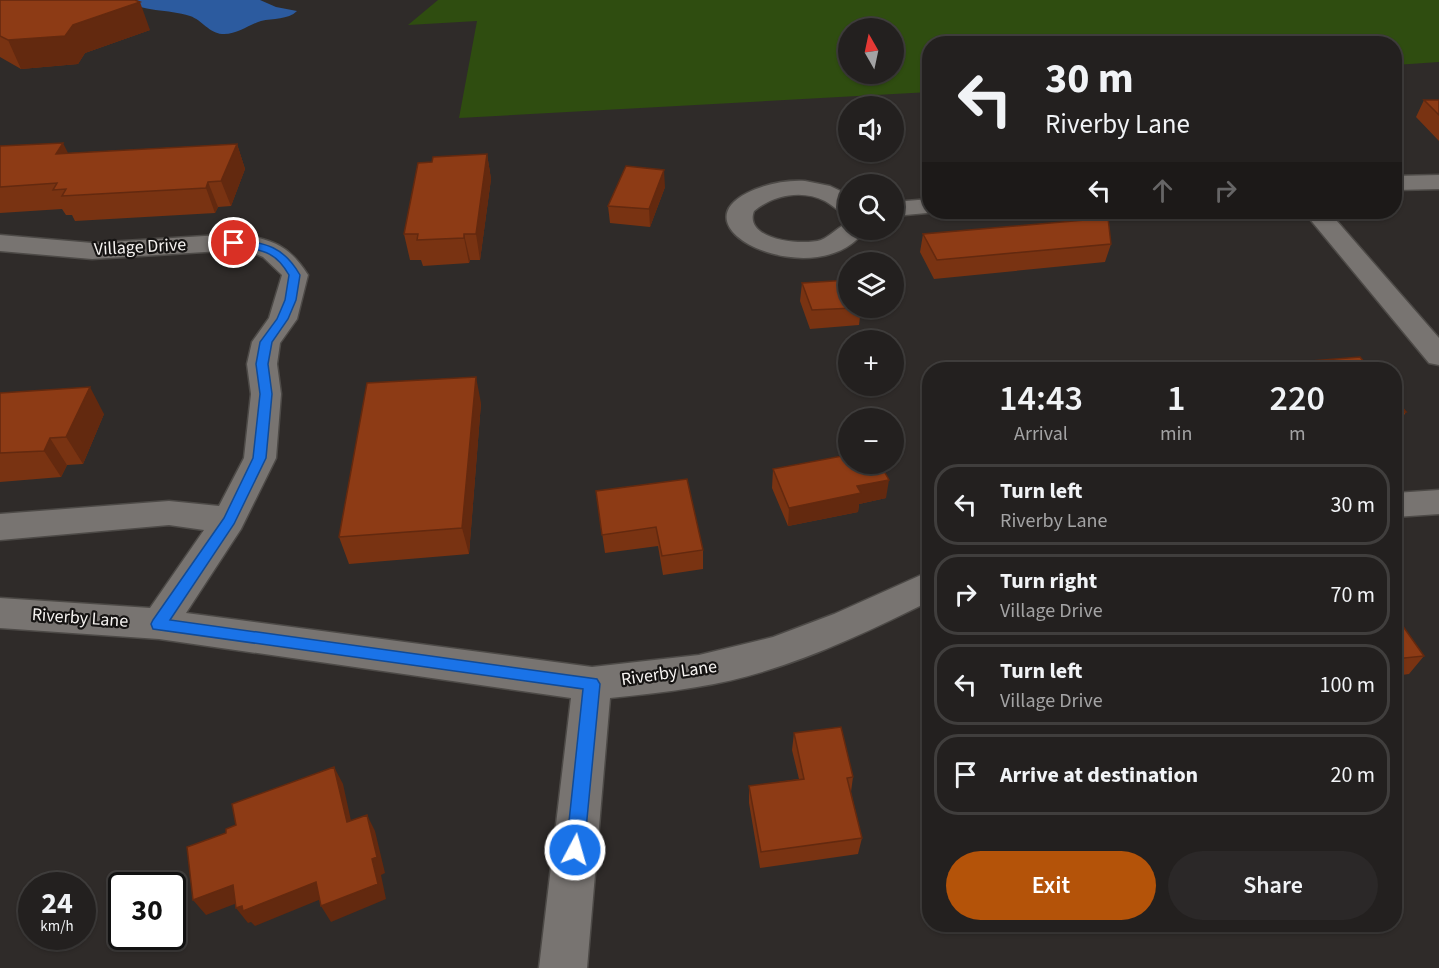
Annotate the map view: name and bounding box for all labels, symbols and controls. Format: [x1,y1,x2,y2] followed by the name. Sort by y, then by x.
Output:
[838,18,904,84] north arrow
[838,18,904,474] map controls
[1045,49,1134,109] text: 30 m
[946,60,1024,138] icon: left
[838,96,904,162] button: sound
[1045,105,1190,144] text: Riverby Lane
[838,174,904,240] button: search
[1083,174,1116,207] icon: left
[1146,174,1179,207] icon: ahead
[1209,174,1242,207] icon: right
[208,217,259,268] pin
[217,226,250,259] icon: arrive
[93,232,187,262] street label: Village Drive
[838,252,904,318] button: layers
[838,330,904,396] button: +
[999,373,1083,424] text: 14:43
[1167,373,1185,424] text: 1
[1269,373,1325,424] text: 220
[838,408,904,474] button: −
[1014,420,1068,448] text: Arrival
[1160,420,1192,448] text: min
[1289,420,1305,448] text: m
[1000,475,1082,507] text: Turn left
[949,488,982,521] icon: left
[1330,489,1375,521] text: 30 m
[1000,507,1107,535] text: Riverby Lane
[1000,565,1097,597] text: Turn right
[949,578,982,611] icon: right
[1330,579,1375,611] text: 70 m
[1000,597,1103,625] text: Village Drive
[31,602,129,634] street label: Riverby Lane
[619,654,719,692] street label: Riverby Lane
[1000,655,1082,687] text: Turn left
[949,668,982,701] icon: left
[1320,669,1375,701] text: 100 m
[1000,687,1103,715] text: Village Drive
[949,758,982,791] icon: arrive
[1000,759,1198,791] text: Arrive at destination
[1330,759,1375,791] text: 20 m
[543,818,607,882] position arrow
[946,851,1156,920] button: Exit
[1168,851,1378,920] button: Share
[108,872,186,950] speed limit sign: 30
[41,882,73,925] text: 24
[40,916,74,937] text: km/h

